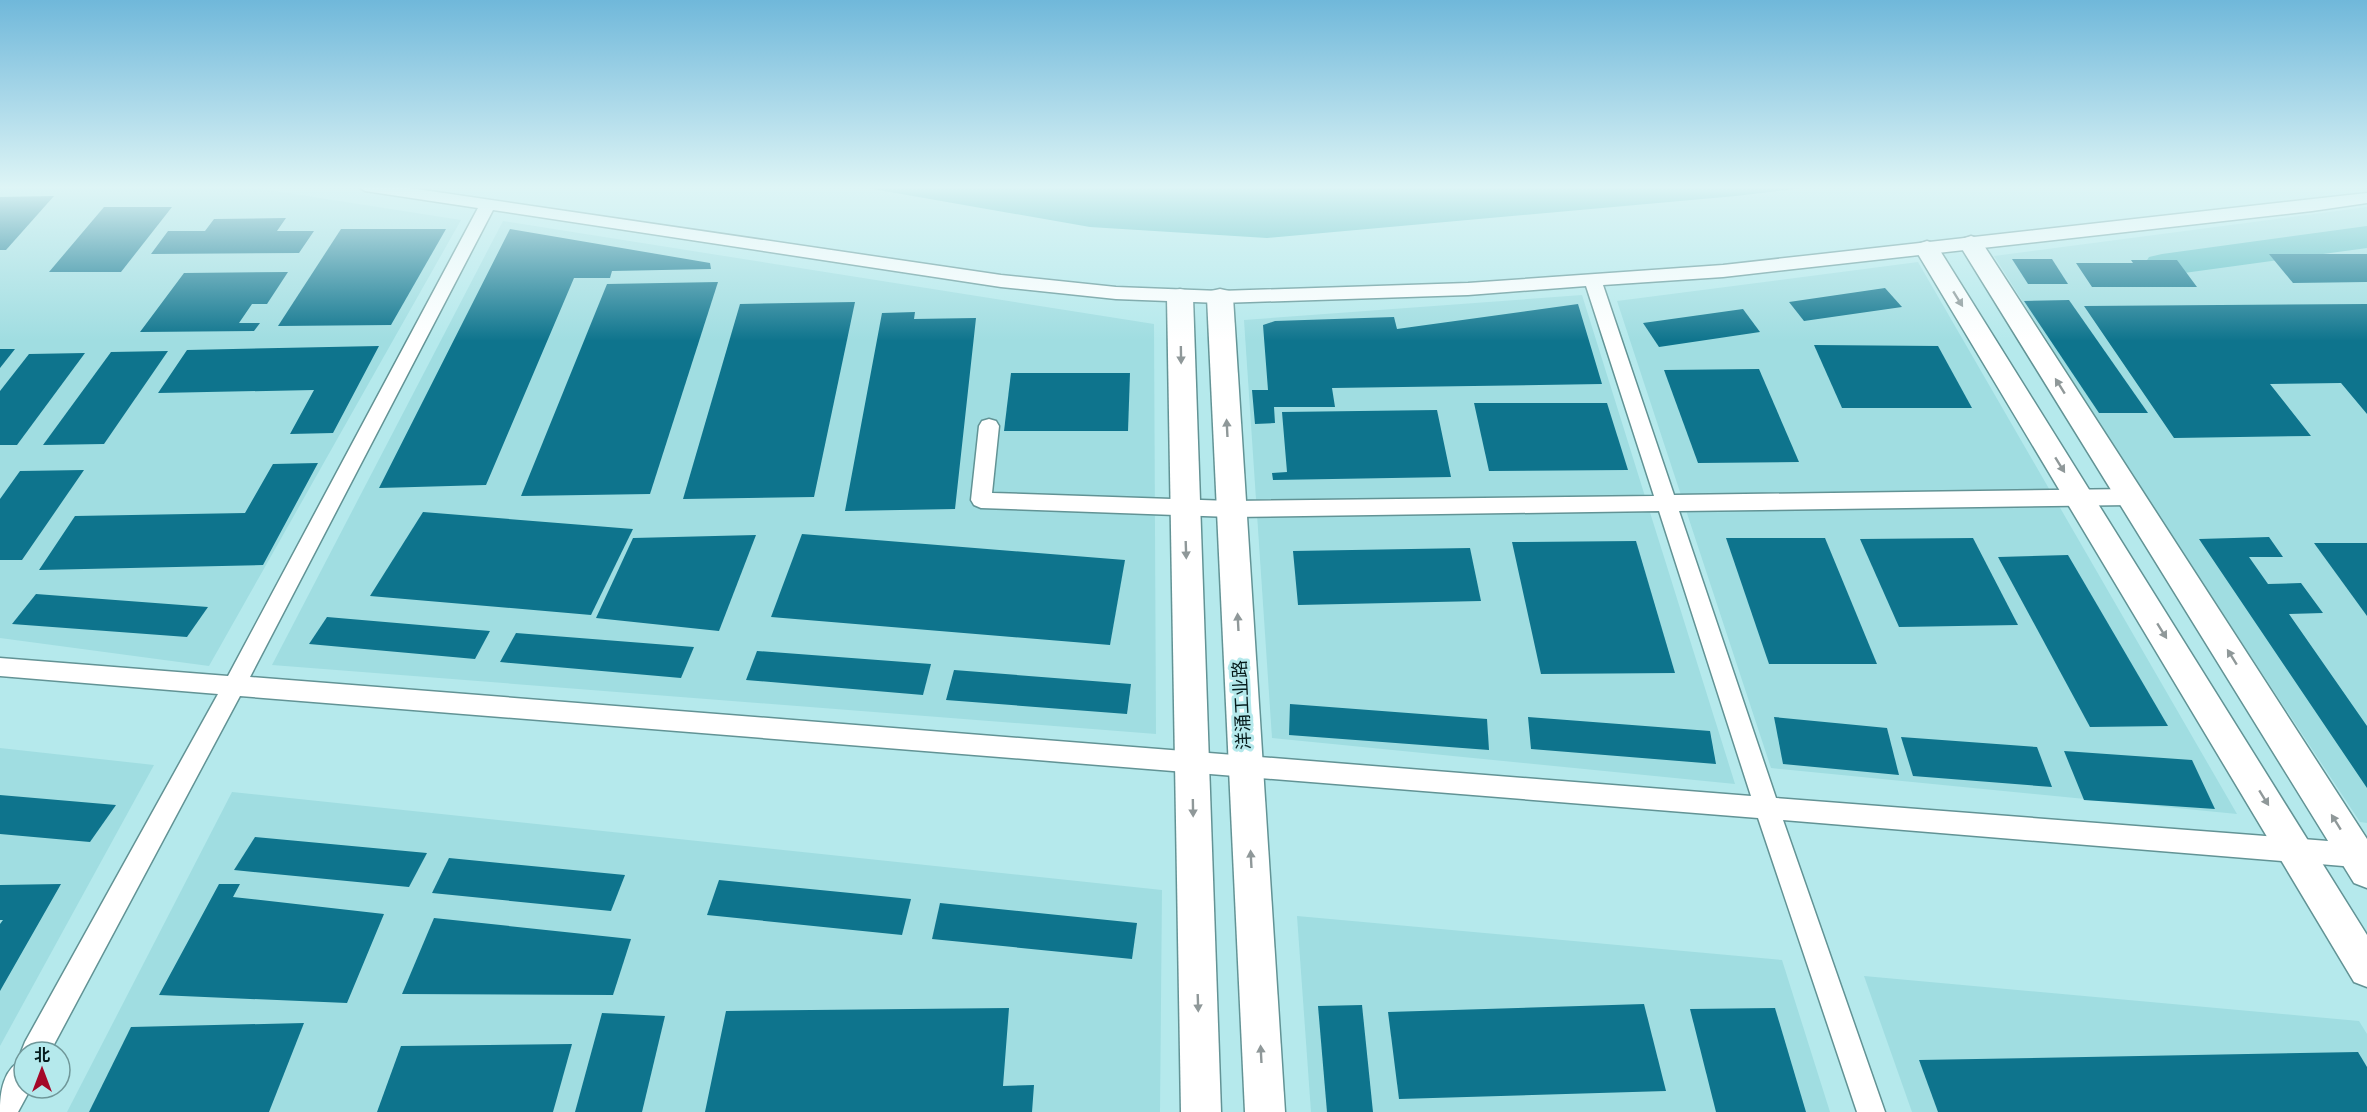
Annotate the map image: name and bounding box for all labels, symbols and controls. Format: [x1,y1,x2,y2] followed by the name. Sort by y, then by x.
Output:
[1952,291,1963,307] one-way arrow
[1176,346,1186,365] one-way arrow
[2055,377,2066,394] one-way arrow
[1222,418,1232,437] one-way arrow
[2054,457,2065,473] one-way arrow
[1182,540,1191,559] one-way arrow
[1233,613,1242,632] one-way arrow
[2156,623,2167,639] one-way arrow
[2226,649,2237,665] one-way arrow
[1229,660,1254,751] street label: 洋涌工业路
[2258,790,2269,806] one-way arrow
[1188,798,1198,817] one-way arrow
[2330,814,2341,830] one-way arrow
[1246,849,1255,868] one-way arrow
[1194,993,1203,1012] one-way arrow
[12,1040,72,1100] north arrow
[1257,1044,1266,1063] one-way arrow
[34,1046,50,1065] text: 北

